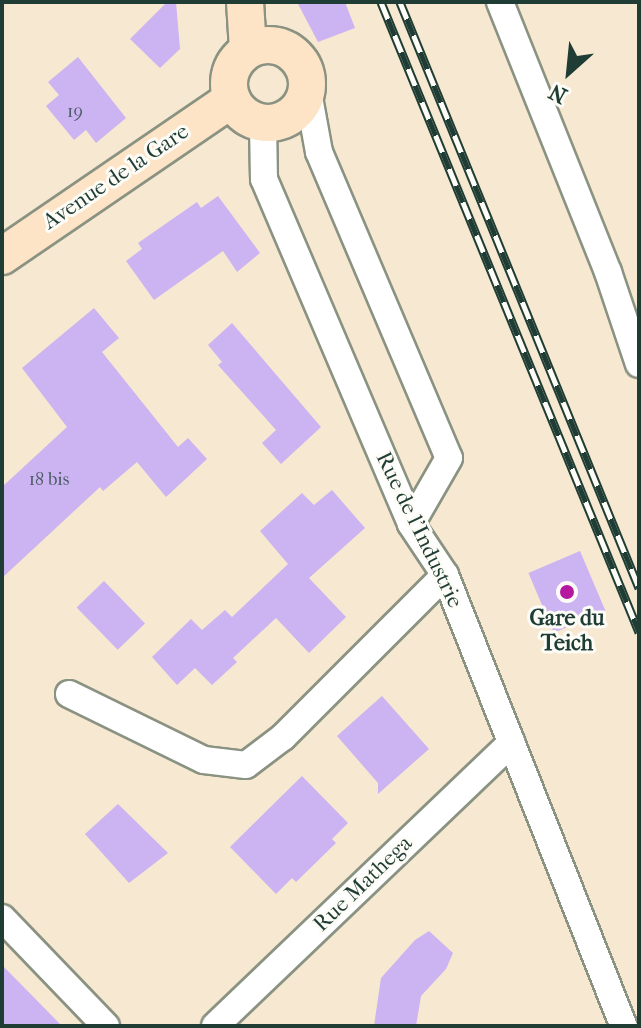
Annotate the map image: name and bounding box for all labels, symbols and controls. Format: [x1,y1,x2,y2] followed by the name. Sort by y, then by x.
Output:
[529,32,609,112] north arrow
[545,78,571,109] text: N
[67,101,83,123] house number: 19
[38,118,194,236] street label: Avenue de la Gare
[370,448,468,612] street label: Rue de l'Industrie
[29,469,69,491] house number: 18 bis
[558,583,576,601] marker: Gare du Teich
[530,605,604,656] place label: Gare du Teich
[308,830,418,938] street label: Rue Mathega

